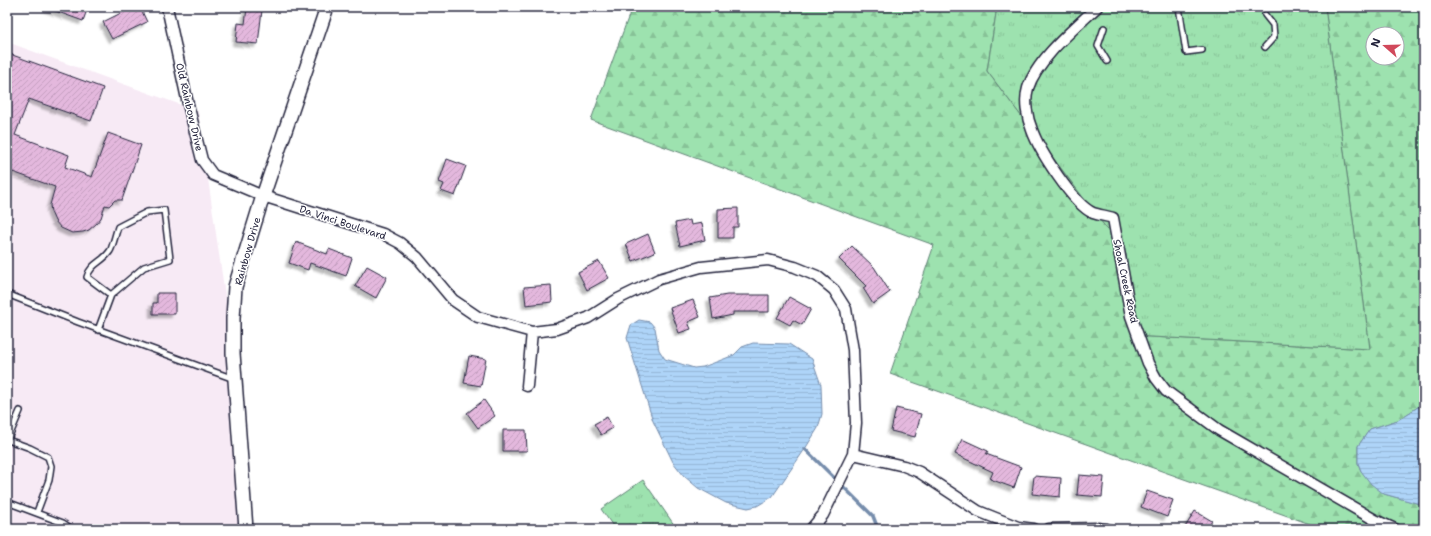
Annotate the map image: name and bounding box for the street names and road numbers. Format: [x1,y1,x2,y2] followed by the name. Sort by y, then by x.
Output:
[173,62,206,153] street label: Old Rainbow Drive
[298,202,389,243] street label: Da Vinci Boulevard
[232,215,263,287] street label: Rainbow Drive
[1110,238,1141,325] street label: Shoal Creek Road

